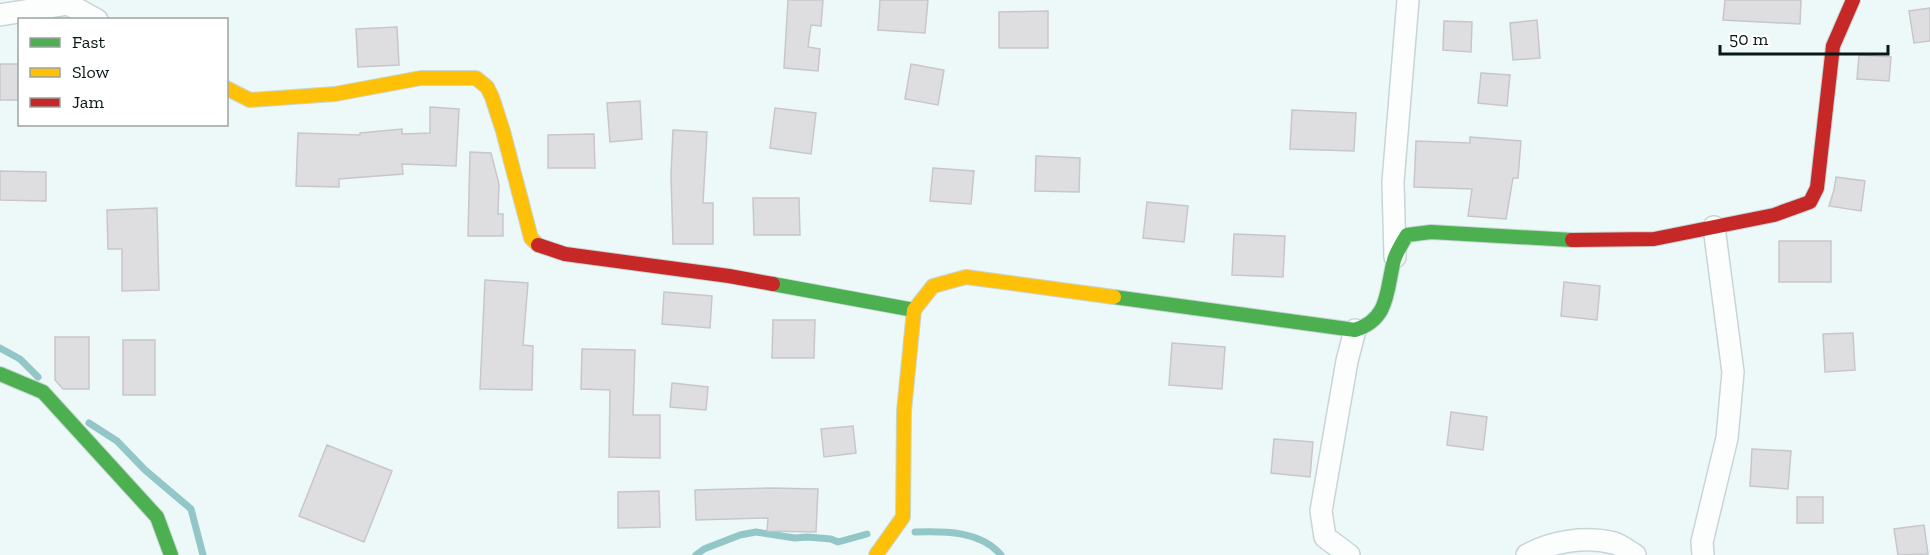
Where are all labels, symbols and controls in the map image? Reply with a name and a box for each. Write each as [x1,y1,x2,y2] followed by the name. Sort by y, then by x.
[18,18,228,126] legend
[1720,18,1888,56] scale bar
[1729,28,1769,50] text: 50 m
[72,31,105,53] text: Fast
[72,61,109,83] text: Slow
[72,91,104,113] text: Jam

